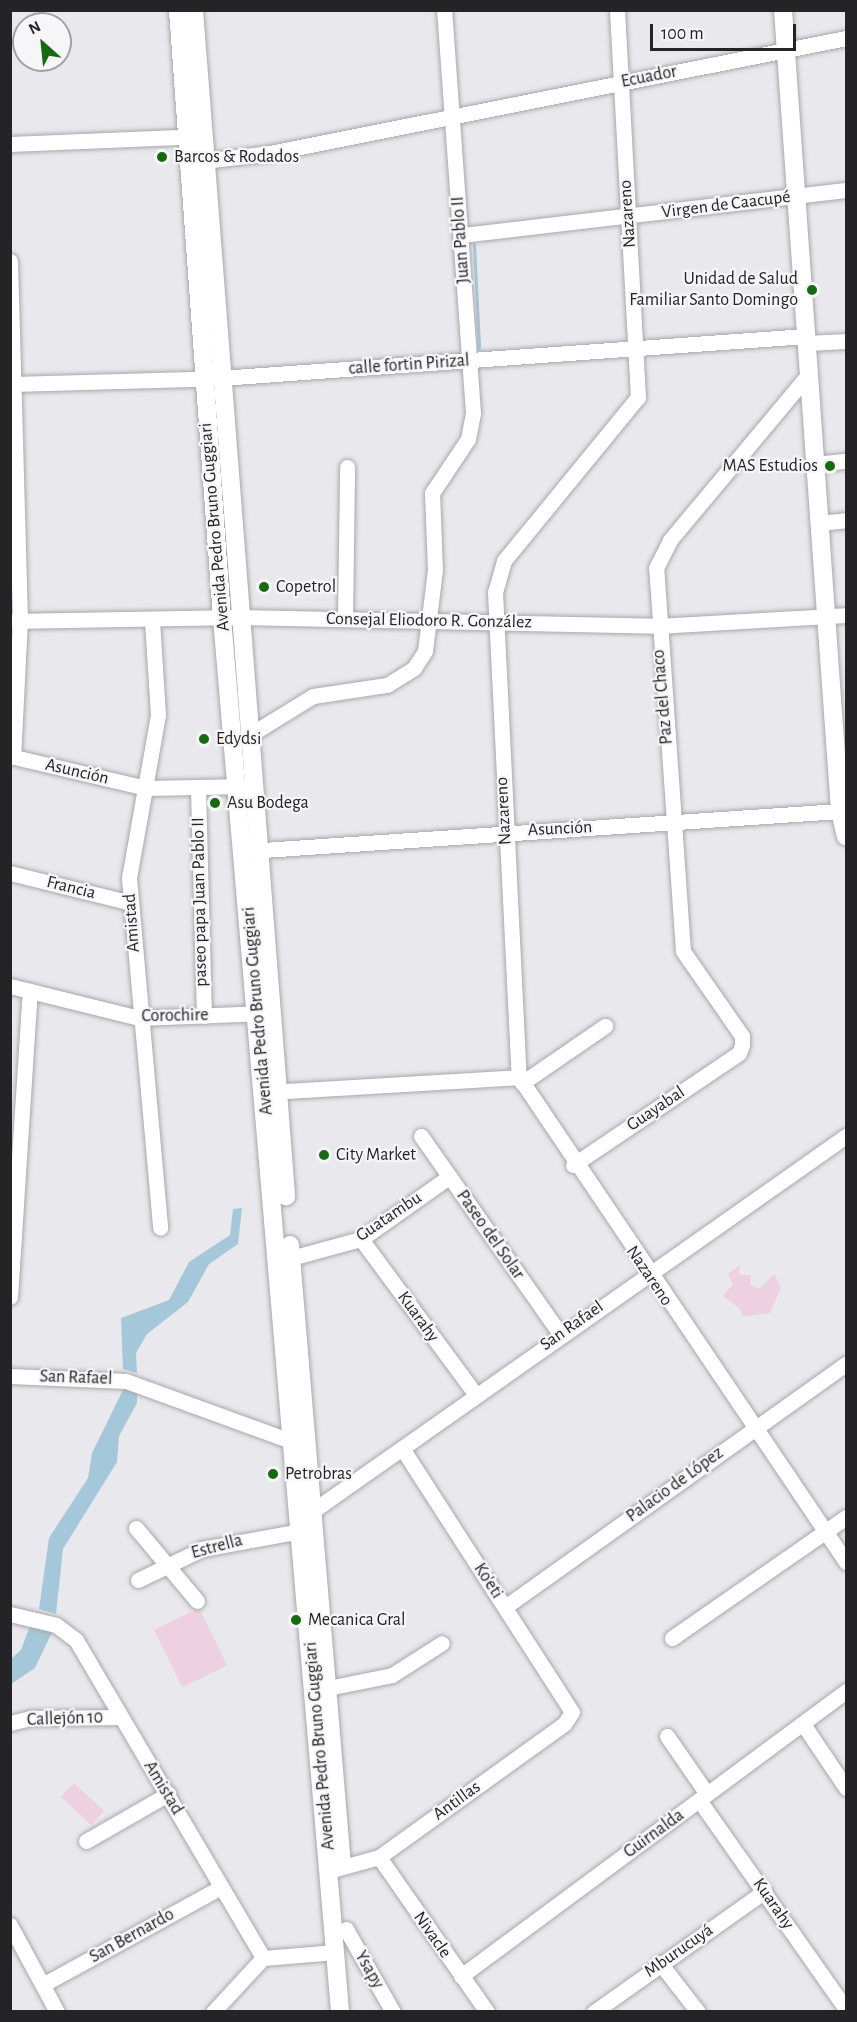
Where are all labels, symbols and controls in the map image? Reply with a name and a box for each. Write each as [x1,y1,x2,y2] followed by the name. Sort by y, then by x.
[12,12,72,72] north arrow
[653,12,798,50] scale bar
[26,18,43,37] text: N
[661,25,704,43] text: 100 m
[619,61,679,93] street label: Ecuador
[174,146,299,168] place label: Barcos & Rodados
[155,150,169,164] marker: Barcos & Rodados
[615,179,641,249] street label: Nazareno
[660,186,792,224] street label: Virgen de Caacupé
[447,196,475,284] street label: Juan Pablo II
[629,269,798,312] place label: Unidad de Salud Familiar Santo Domingo
[803,281,821,299] marker: Unidad de Salud Familiar Santo Domingo
[348,350,470,380] street label: calle fortin Pirizal
[195,422,235,632] street label: Avenida Pedro Bruno Guggiari
[723,455,818,477] place label: MAS Estudios
[823,459,837,473] marker: MAS Estudios
[276,576,336,598] place label: Copetrol
[257,580,271,594] marker: Copetrol
[326,608,532,634] street label: Consejal Eliodoro R. González
[648,649,678,745] street label: Paz del Chaco
[216,728,261,750] place label: Edydsi
[197,732,211,746] marker: Edydsi
[43,754,111,790] street label: Asunción
[491,776,517,846] street label: Nazareno
[227,792,309,814] place label: Asu Bodega
[208,796,222,810] marker: Asu Bodega
[188,817,212,987] street label: paseo papa Juan Pablo II
[527,817,593,841] street label: Asunción
[44,871,98,905] street label: Francia
[119,893,145,953] street label: Amistad
[238,906,278,1116] street label: Avenida Pedro Bruno Guggiari
[141,1005,209,1027] street label: Corochire
[623,1082,689,1136] street label: Guayabal
[336,1144,416,1166] place label: City Market
[317,1148,331,1162] marker: City Market
[451,1186,529,1284] street label: Paseo del Solar
[352,1187,426,1247] street label: Guatambu
[621,1242,677,1310] street label: Nazareno
[392,1287,444,1347] street label: Kuarahy
[536,1296,608,1356] street label: San Rafael
[39,1366,113,1390] street label: San Rafael
[622,1443,728,1527] street label: Palacio de López
[285,1463,352,1485] place label: Petrobras
[266,1467,280,1481] marker: Petrobras
[189,1530,245,1564] street label: Estrella
[469,1559,507,1603] street label: Ko'eti
[308,1609,406,1631] place label: Mecanica Gral
[289,1613,303,1627] marker: Mecanica Gral
[300,1641,340,1851] street label: Avenida Pedro Bruno Guggiari
[27,1707,103,1731] street label: Callejón 10
[139,1757,187,1819] street label: Amistad
[429,1777,485,1825] street label: Antillas
[620,1805,688,1863] street label: Guirnalda
[748,1874,798,1934] street label: Kuarahy
[86,1904,178,1968] street label: San Bernardo
[408,1908,456,1962] street label: Nivacle
[640,1919,718,1983] street label: Mburucuyá
[350,1947,388,1993] street label: Ysapy

